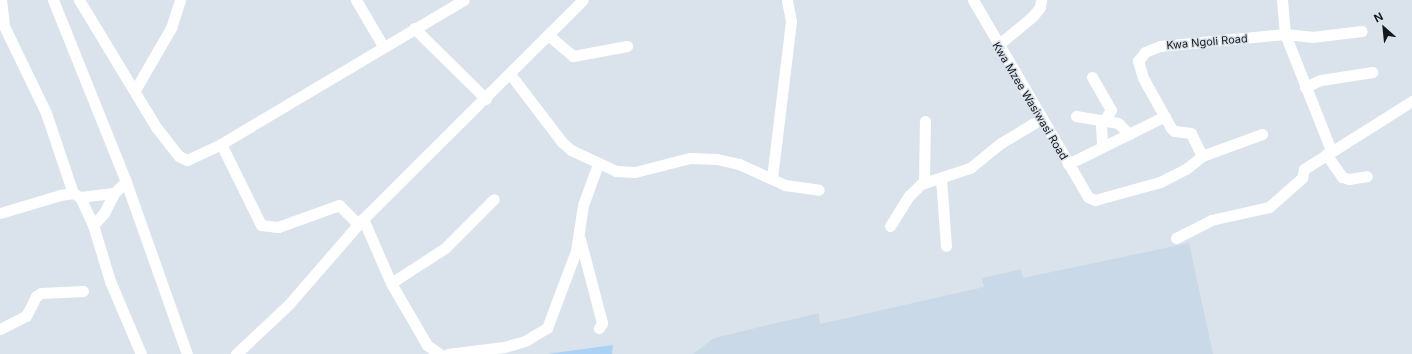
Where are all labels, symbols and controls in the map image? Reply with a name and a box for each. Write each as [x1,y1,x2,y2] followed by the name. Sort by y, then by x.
[1364,8,1404,48] north arrow
[1372,9,1385,25] text: N
[1166,32,1248,52] street label: Kwa Ngoli Road
[990,40,1070,162] street label: Kwa Mzee Wasiwasi Road

